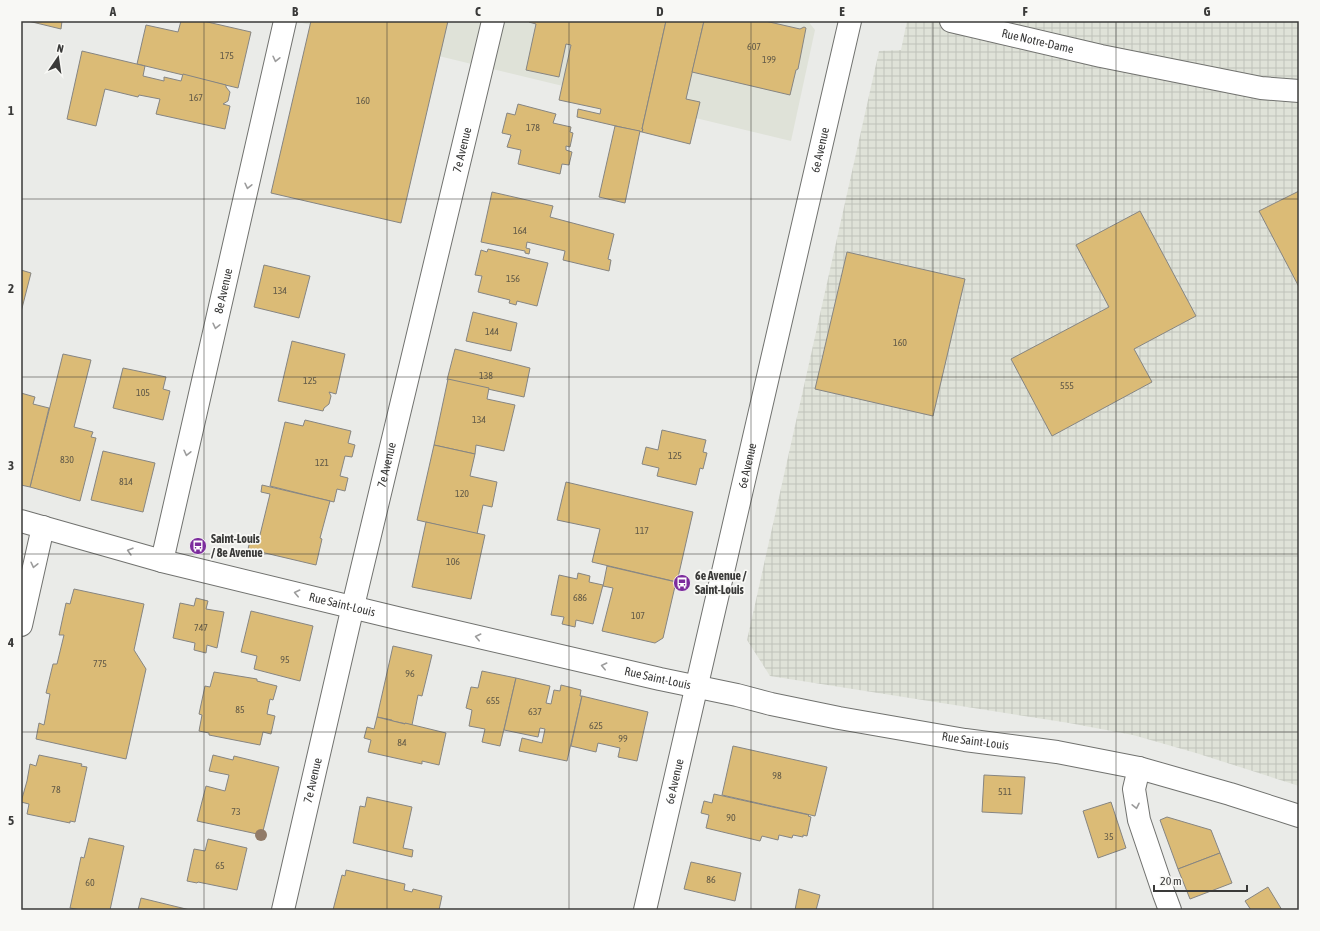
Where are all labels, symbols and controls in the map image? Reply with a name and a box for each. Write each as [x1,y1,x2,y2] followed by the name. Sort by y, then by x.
[109,4,117,19] text: A
[292,4,299,19] text: B
[475,4,481,19] text: C
[656,4,664,19] text: D
[839,4,845,19] text: E
[1022,4,1028,19] text: F
[1204,4,1211,19] text: G
[1000,26,1075,56] street label: Rue Notre-Dame
[38,38,78,78] north arrow
[747,41,761,52] house number: 607
[56,42,65,55] text: N
[220,50,234,61] house number: 175
[762,54,776,65] house number: 199
[273,56,281,62] one-way arrow
[189,92,203,103] house number: 167
[356,95,370,106] house number: 160
[8,103,14,118] text: 1
[526,122,540,133] house number: 178
[450,126,474,174] street label: 7e Avenue
[808,126,832,174] street label: 6e Avenue
[244,183,252,189] one-way arrow
[513,225,527,236] house number: 164
[212,267,235,315] street label: 8e Avenue
[506,273,520,284] house number: 156
[8,281,14,296] text: 2
[273,285,287,296] house number: 134
[212,323,220,329] one-way arrow
[485,326,499,337] house number: 144
[893,337,907,348] house number: 160
[479,370,493,381] house number: 138
[303,375,317,386] house number: 125
[1060,380,1074,391] house number: 555
[136,387,150,398] house number: 105
[472,414,486,425] house number: 134
[375,441,399,489] street label: 7e Avenue
[735,442,759,490] street label: 6e Avenue
[184,450,192,456] one-way arrow
[668,450,682,461] house number: 125
[60,454,74,465] house number: 830
[315,457,329,468] house number: 121
[8,458,14,473] text: 3
[119,476,133,487] house number: 814
[455,488,469,499] house number: 120
[635,525,649,536] house number: 117
[211,532,263,560] place label: Saint-Louis / 8e Avenue
[188,536,208,556] bus stop icon: Saint-Louis / 8e Avenue
[127,547,134,556] one-way arrow
[446,556,460,567] house number: 106
[31,562,39,568] one-way arrow
[695,569,748,597] place label: 6e Avenue / Saint-Louis
[672,573,692,593] bus stop icon: 6e Avenue / Saint-Louis
[294,589,300,597] one-way arrow
[308,590,377,620] street label: Rue Saint-Louis
[573,592,587,603] house number: 686
[631,610,645,621] house number: 107
[194,622,208,633] house number: 747
[474,633,481,641] one-way arrow
[7,635,14,650] text: 4
[280,654,290,665] house number: 95
[93,658,107,669] house number: 775
[601,663,607,671] one-way arrow
[623,664,692,692] street label: Rue Saint-Louis
[405,668,415,679] house number: 96
[486,695,500,706] house number: 655
[235,704,245,715] house number: 85
[528,706,542,717] house number: 637
[589,720,603,731] house number: 625
[941,729,1010,753] street label: Rue Saint-Louis
[618,733,628,744] house number: 99
[397,737,407,748] house number: 84
[301,756,325,804] street label: 7e Avenue
[663,757,687,805] street label: 6e Avenue
[772,770,782,781] house number: 98
[51,784,61,795] house number: 78
[998,786,1012,797] house number: 511
[1132,802,1140,809] one-way arrow
[231,806,241,817] house number: 73
[726,812,736,823] house number: 90
[8,813,14,828] text: 5
[1104,831,1114,842] house number: 35
[215,860,225,871] house number: 65
[1154,867,1247,893] scale bar
[706,874,716,885] house number: 86
[1160,874,1182,888] text: 20 m
[85,877,95,888] house number: 60

